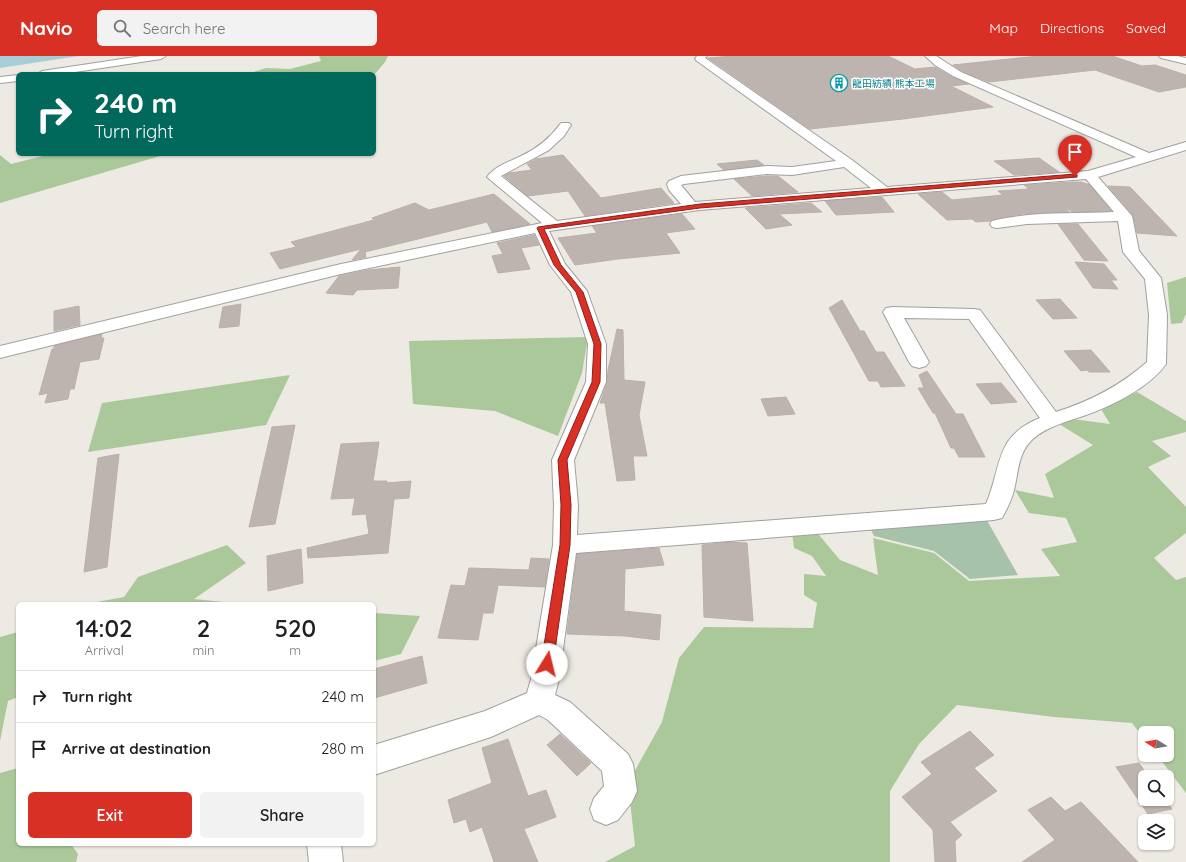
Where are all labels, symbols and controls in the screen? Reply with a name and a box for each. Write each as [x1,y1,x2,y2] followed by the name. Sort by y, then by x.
[97,10,377,46] search box
[20,16,73,40] text: Navio
[111,17,133,39] icon: search
[143,19,226,38] text: Search here
[989,19,1018,37] text: Map
[1040,19,1104,37] text: Directions
[1126,19,1166,37] text: Saved
[829,73,849,93] building icon: 龍田紡績 熊本工場
[852,77,935,90] place label: 龍田紡績 熊本工場
[94,85,177,120] text: 240 m
[28,88,80,140] icon: right
[94,120,174,143] text: Turn right
[1058,135,1092,176] pin
[1064,141,1086,163] icon: arrive
[76,613,133,643] text: 14:02
[197,613,210,643] text: 2
[274,613,316,643] text: 520
[85,642,124,658] text: Arrival
[192,642,215,658] text: min
[289,642,301,658] text: m
[526,643,568,685] position arrow
[28,686,50,708] icon: right
[62,687,133,706] text: Turn right
[321,687,364,706] text: 240 m
[1138,726,1174,762] north arrow
[1138,726,1174,850] map controls
[28,738,50,760] icon: arrive
[62,739,211,758] text: Arrive at destination
[321,739,364,758] text: 280 m
[1138,770,1174,806] button: search
[28,792,192,838] button: Exit
[200,792,364,838] button: Share
[1138,814,1174,850] button: layers

